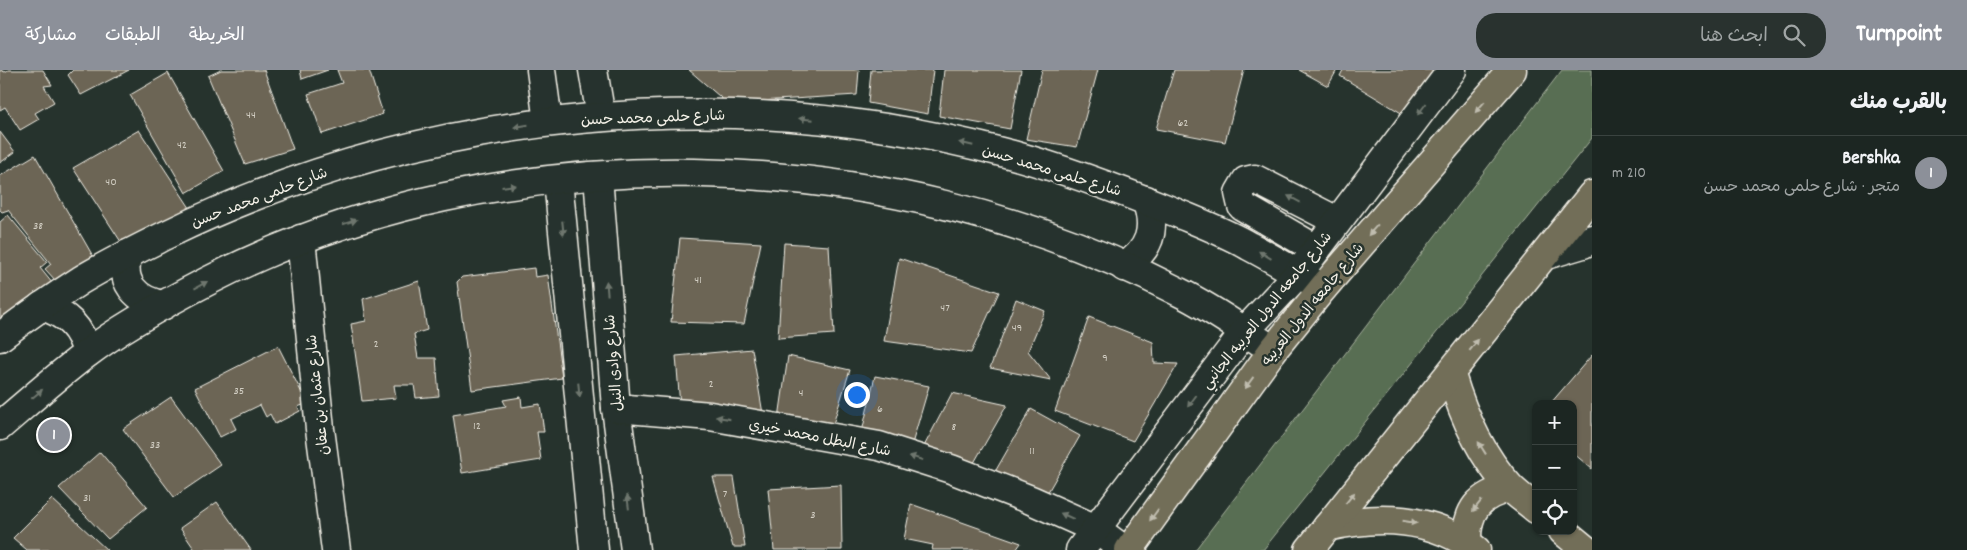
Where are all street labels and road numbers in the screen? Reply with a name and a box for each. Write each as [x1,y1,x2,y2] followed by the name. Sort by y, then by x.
[580,105,726,133] street label: شارع حلمى محمد حسن
[979,140,1124,204] street label: شارع حلمى محمد حسن
[188,163,331,235] street label: شارع حلمى محمد حسن
[1197,228,1338,395] street label: شارع جامعه الدول العربيه الجانبي
[1257,239,1370,372] street label: شارع جامعه الدول العربيه
[600,314,630,412] street label: شارع وادى النيل
[302,333,336,456] street label: شارع عثمان بن عفان
[747,414,893,464] street label: شارع البطل محمد خيري

